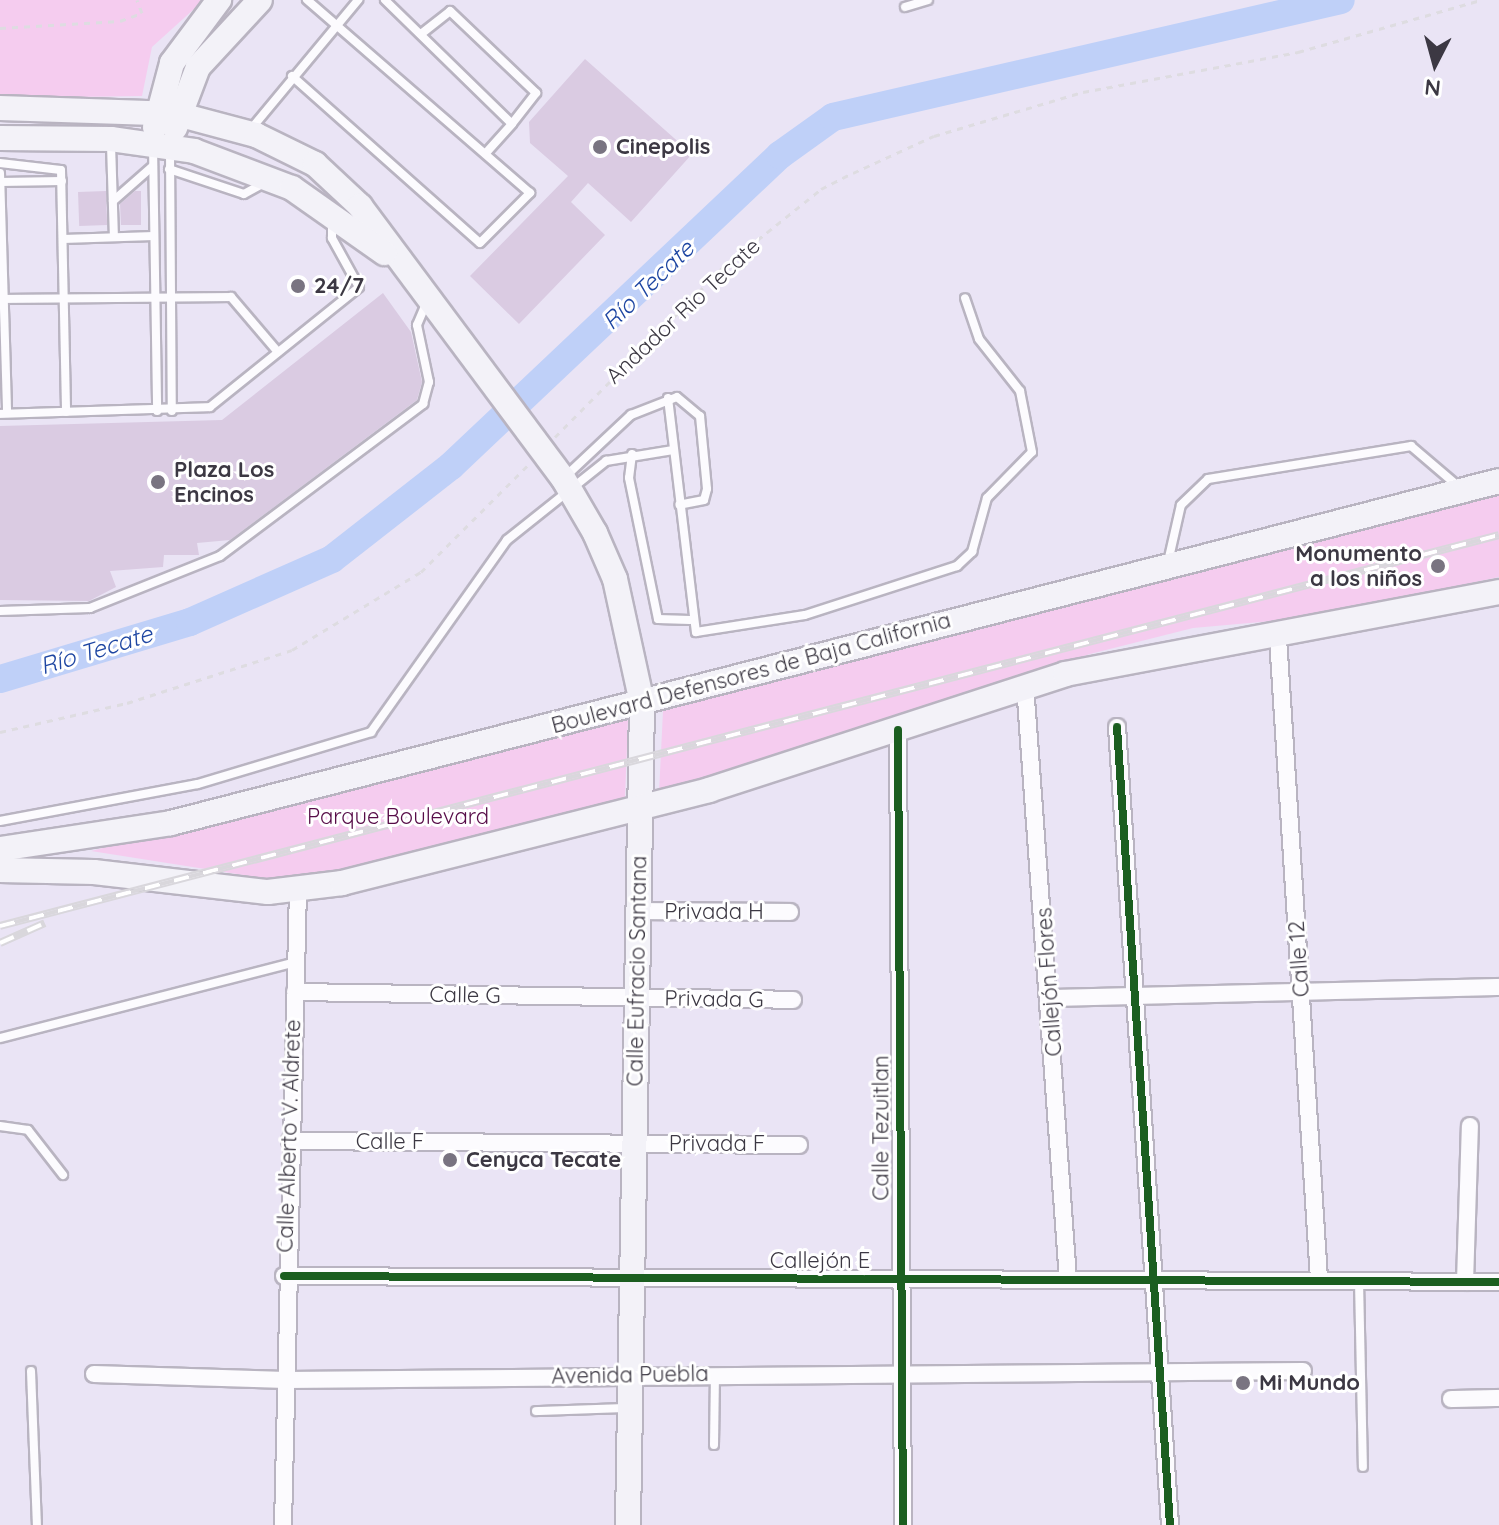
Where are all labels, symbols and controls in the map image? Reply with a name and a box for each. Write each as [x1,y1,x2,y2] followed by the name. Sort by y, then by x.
[1395,24,1475,104] north arrow
[1423,73,1442,103] text: N
[616,134,710,160] place label: Cinepolis
[591,138,609,156] marker: Cinepolis
[600,233,766,389] street label: Andador Rio Tecate
[596,234,700,336] water label: Río Tecate
[314,273,364,299] place label: 24/7
[289,277,307,295] marker: 24/7
[174,456,274,508] place label: Plaza Los Encinos
[149,473,167,491] marker: Plaza Los Encinos
[1295,540,1422,592] place label: Monumento a los niños
[1429,557,1447,575] marker: Monumento a los niños
[548,607,954,739] street label: Boulevard Defensores de Baja California
[36,619,156,681] water label: Río Tecate
[307,804,489,830] park label: Parque Boulevard
[622,855,652,1087] street label: Calle Eufracio Santana
[664,899,764,925] street label: Privada H
[1031,907,1067,1057] street label: Callejón Flores
[1283,920,1315,998] street label: Calle 12
[429,981,501,1009] street label: Calle G
[664,985,764,1013] street label: Privada G
[272,1019,306,1253] street label: Calle Alberto V. Aldrete
[868,1055,894,1201] street label: Calle Tezuitlan
[356,1129,424,1155] street label: Calle F
[669,1131,765,1157] street label: Privada F
[466,1147,621,1173] place label: Cenyca Tecate
[441,1151,459,1169] marker: Cenyca Tecate
[770,1248,870,1274] street label: Callejón E
[551,1360,709,1390] street label: Avenida Puebla
[1259,1370,1360,1396] place label: Mi Mundo
[1234,1374,1252,1392] marker: Mi Mundo

